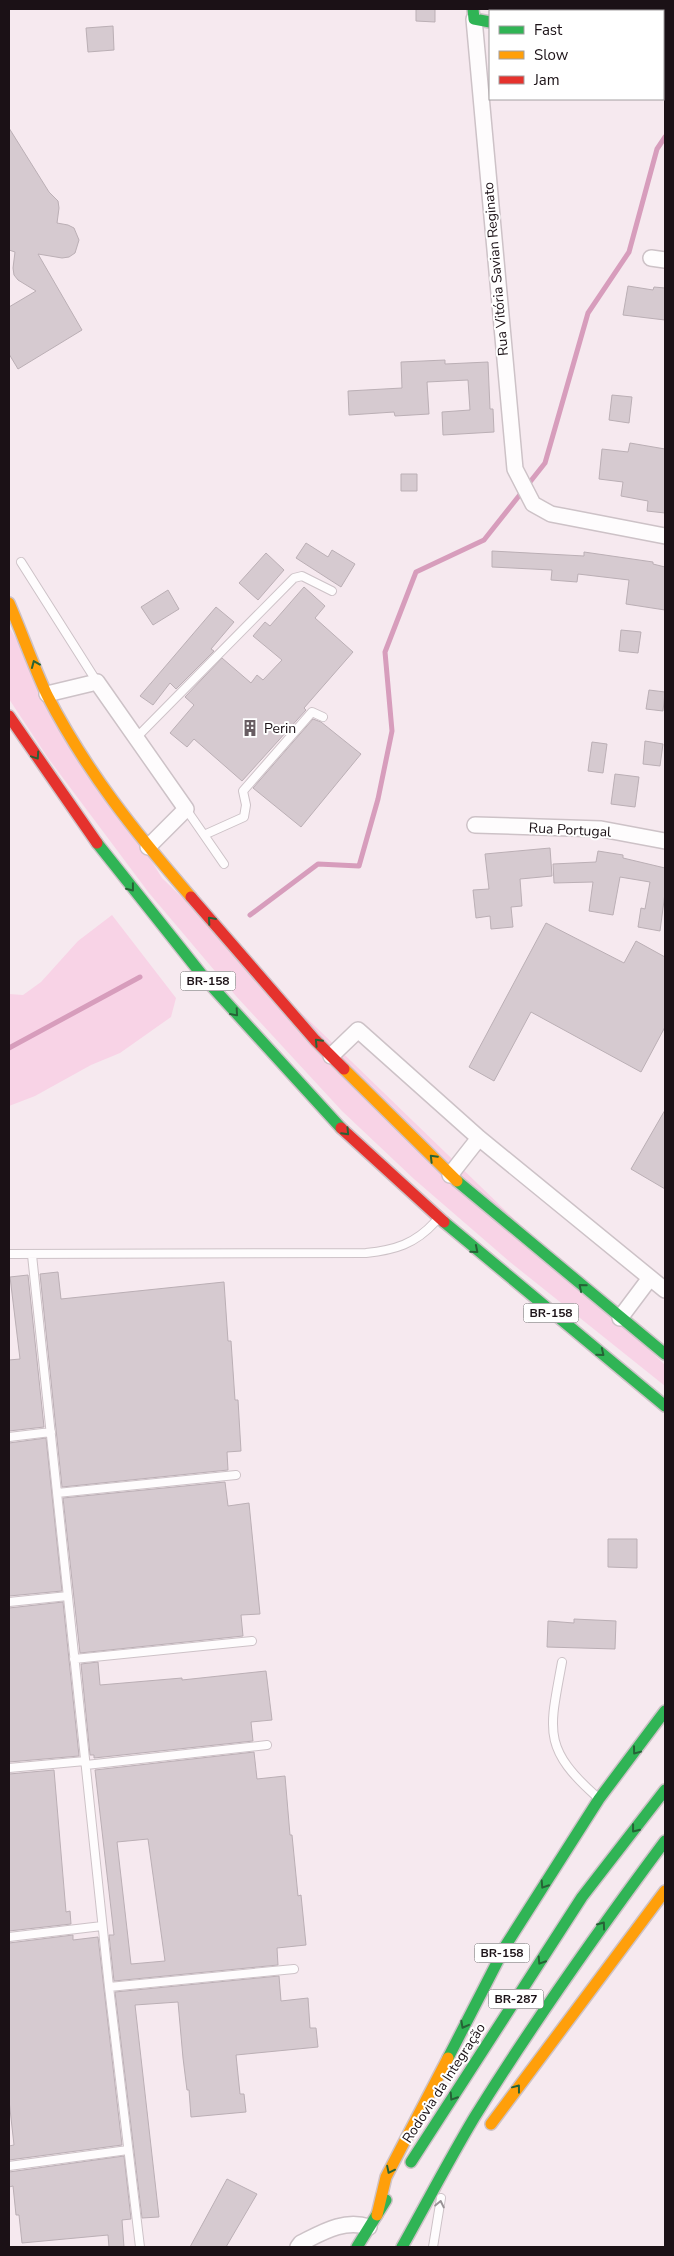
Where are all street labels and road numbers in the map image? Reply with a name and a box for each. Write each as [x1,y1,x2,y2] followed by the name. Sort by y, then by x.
[479,181,513,357] street label: Rua Vitória Savian Reginato
[528,818,613,842] street label: Rua Portugal
[180,971,236,990] road number: BR-158
[524,1304,578,1322] road number: BR-158
[474,1944,530,1962] road number: BR-158
[488,1990,544,2008] road number: BR-287
[398,2019,490,2147] street label: Rodovia da Integração

